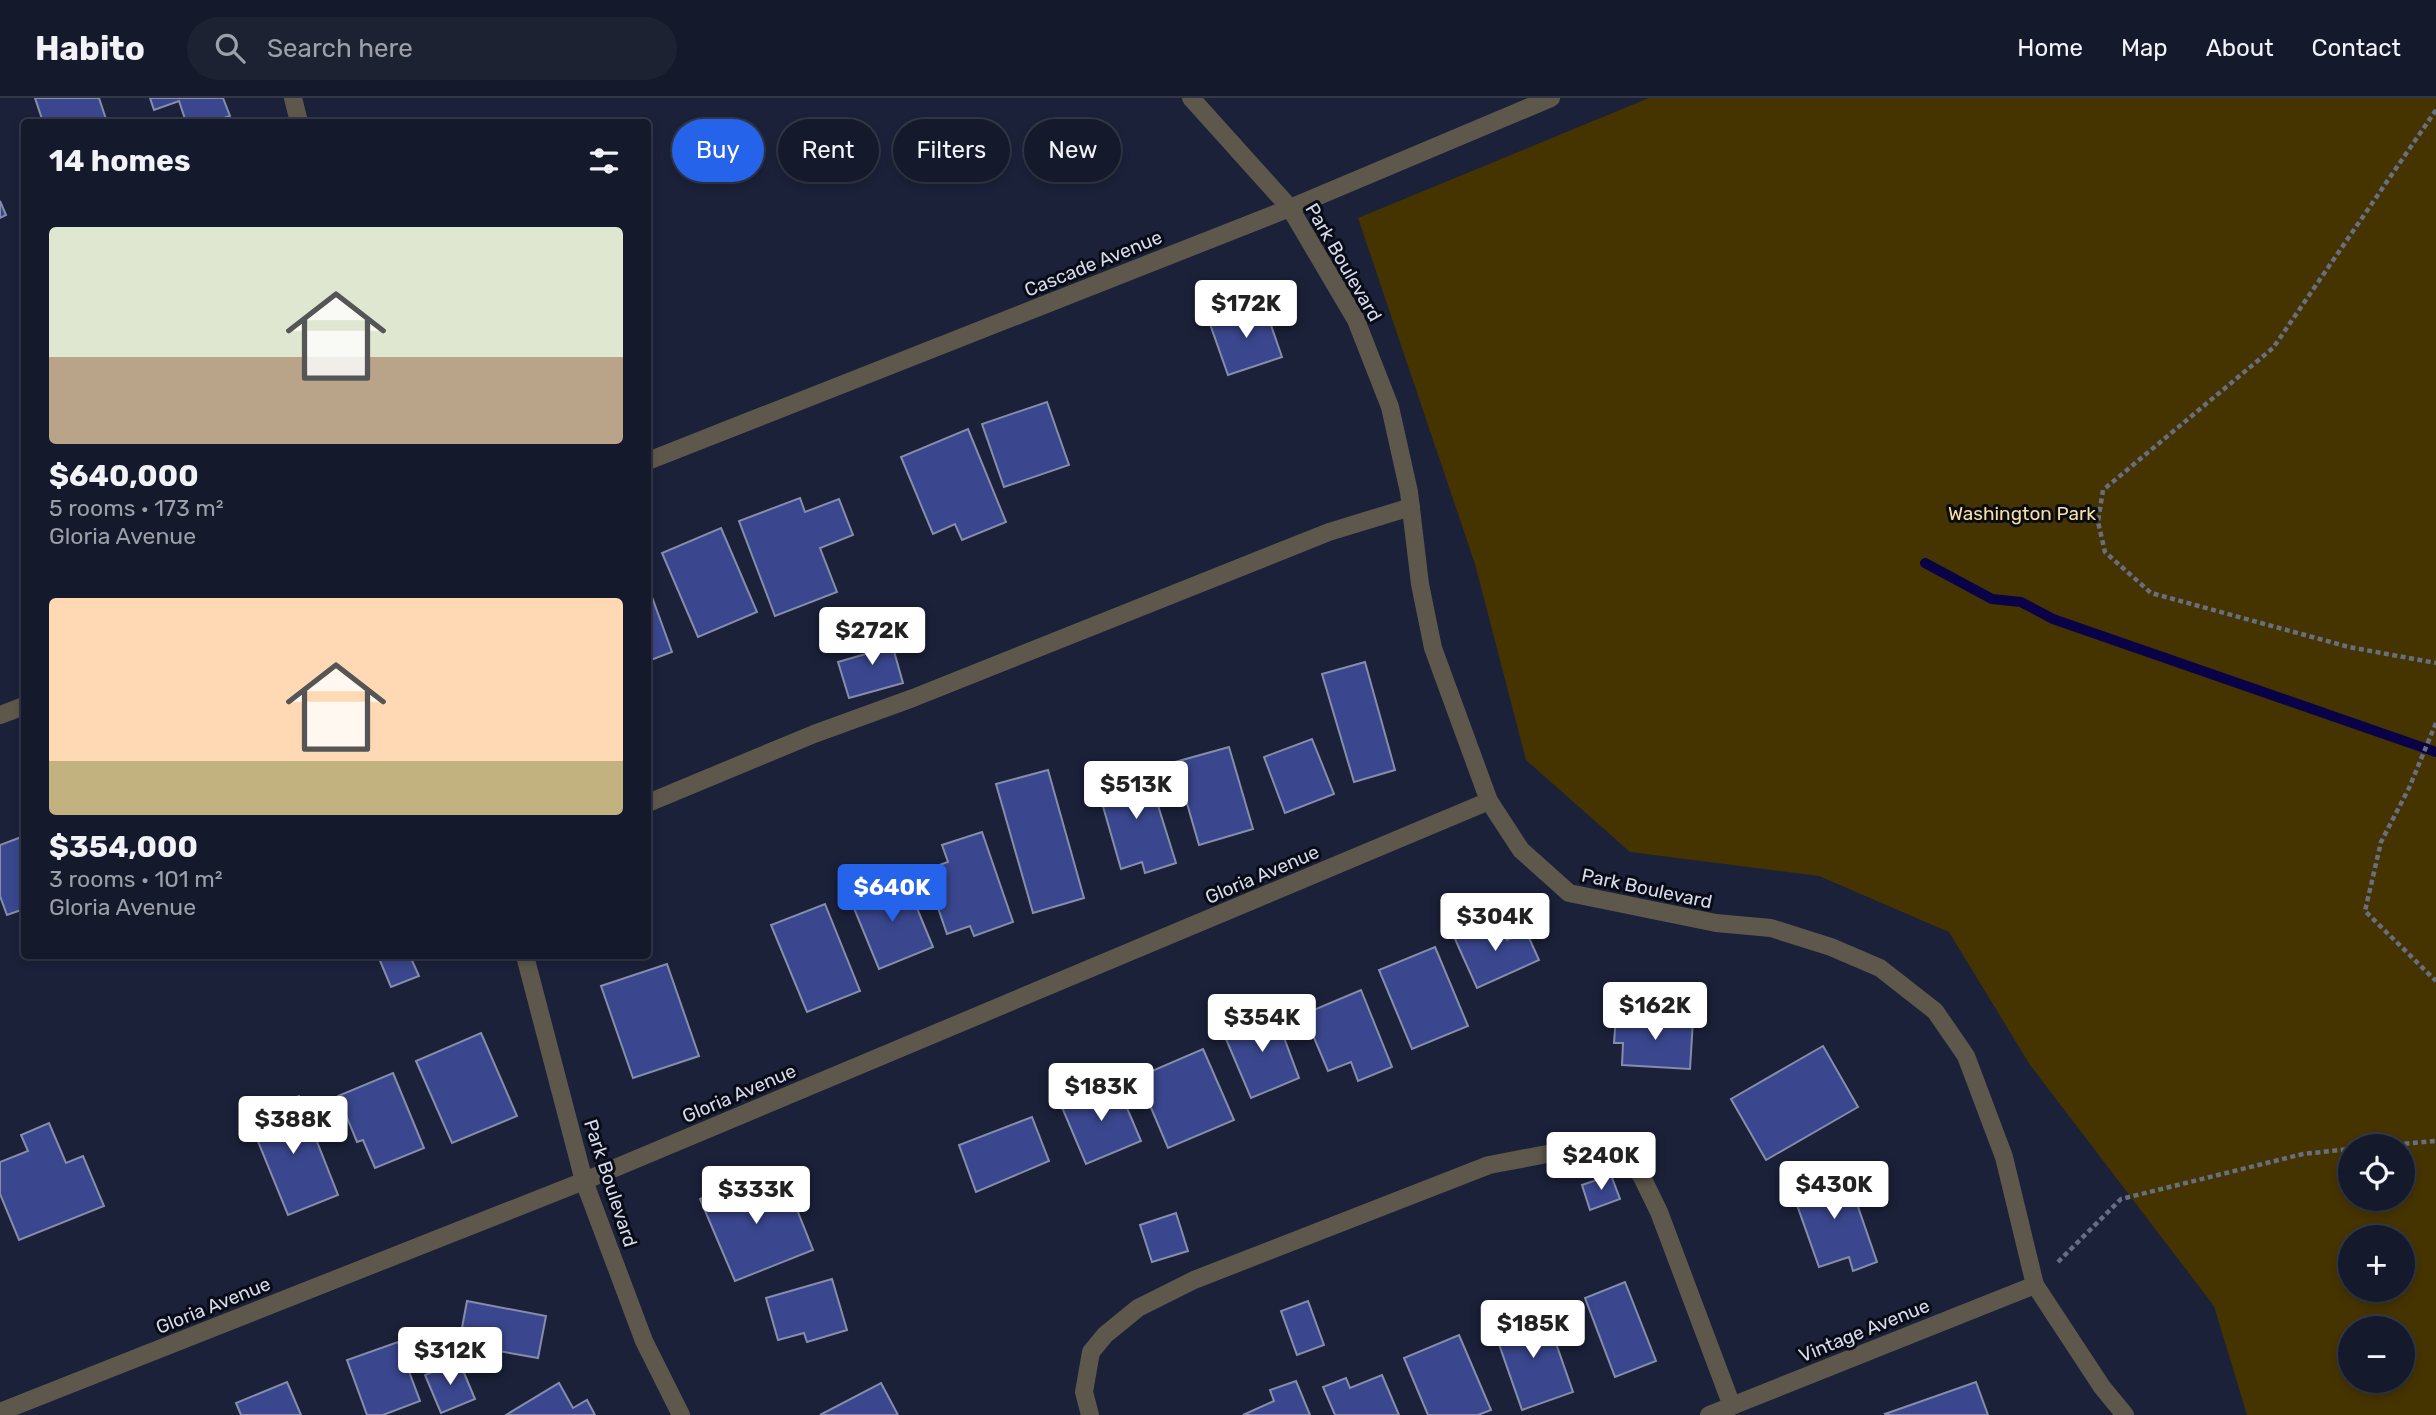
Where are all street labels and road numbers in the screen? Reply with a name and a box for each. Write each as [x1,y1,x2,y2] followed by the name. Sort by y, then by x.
[1300,199,1387,326] street label: Park Boulevard
[1021,225,1165,302] street label: Cascade Avenue
[1202,840,1323,909] street label: Gloria Avenue
[1580,863,1714,914] street label: Park Boulevard
[679,1059,800,1128] street label: Gloria Avenue
[579,1116,642,1250] street label: Park Boulevard
[153,1272,274,1339] street label: Gloria Avenue
[1795,1294,1933,1367] street label: Vintage Avenue

